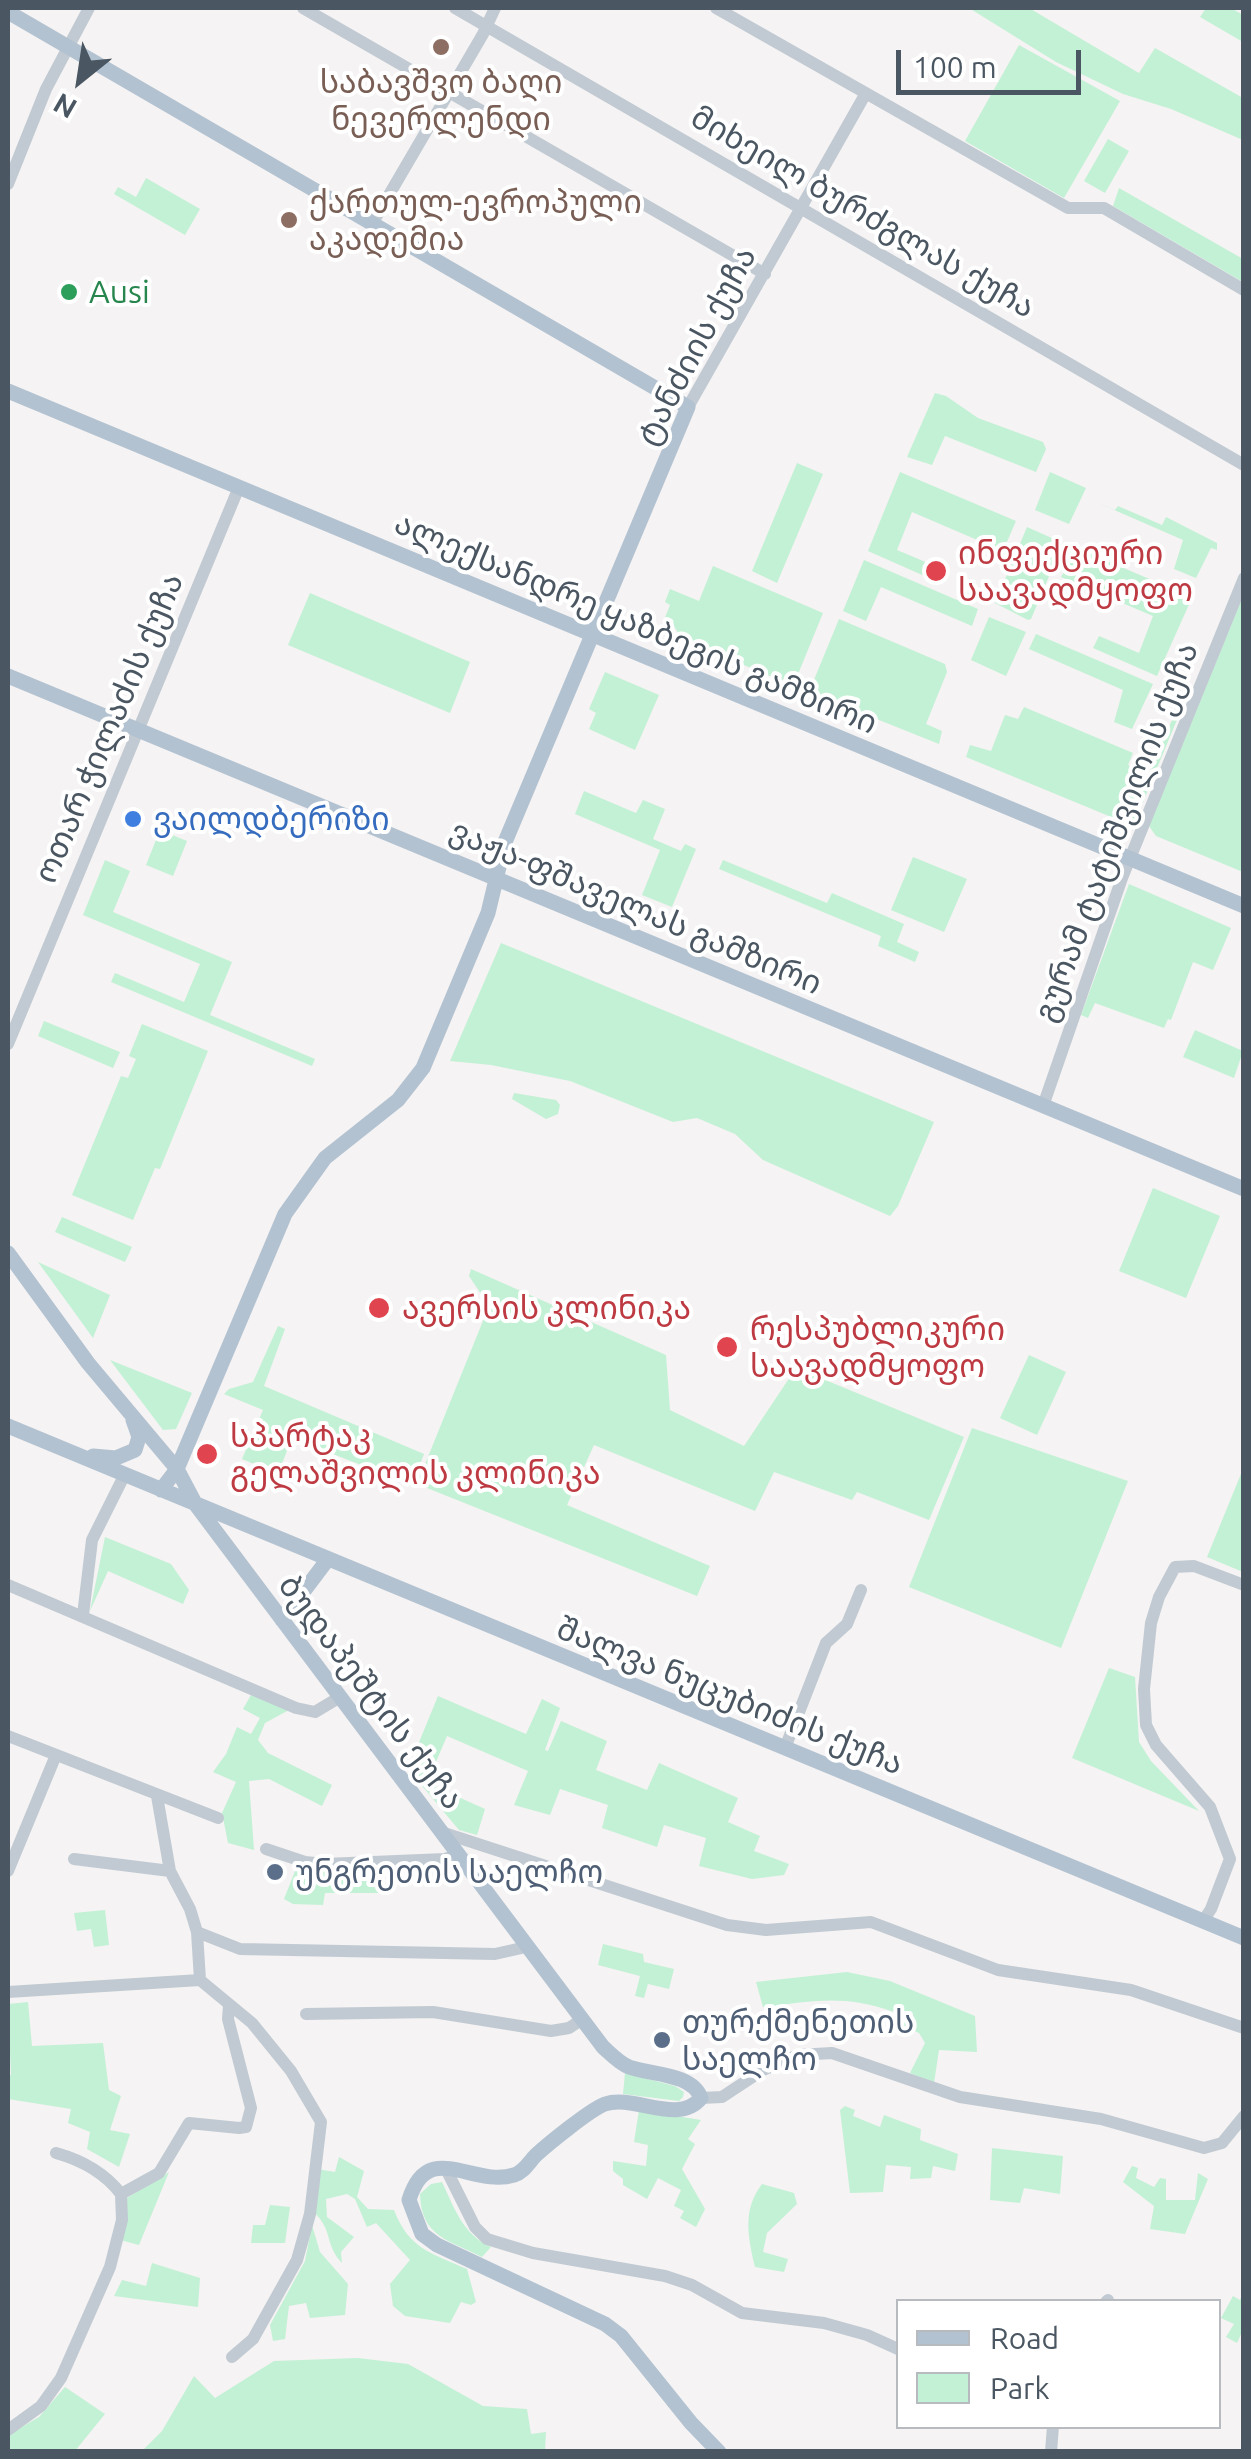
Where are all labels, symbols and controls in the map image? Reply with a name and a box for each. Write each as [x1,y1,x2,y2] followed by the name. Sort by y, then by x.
[30,30,130,130] north arrow
[901,30,1086,92] scale bar
[430,36,452,58] marker: საბავშვო ბაღი ნევერლენდი
[913,50,997,84] text: 100 m
[320,63,562,138] place label: საბავშვო ბაღი ნევერლენდი
[48,88,82,125] text: N
[684,98,1042,326] street label: მიხეილ ბურძგლას ქუჩა
[309,183,642,258] place label: ქართულ-ევროპული აკადემია
[278,209,300,231] marker: ქართულ-ევროპული აკადემია
[628,240,764,452] street label: ტანძიის ქუჩა
[89,273,150,311] place label: Ausi
[58,281,80,303] marker: Ausi
[389,504,883,742] street label: ალექსანდრე ყაზბეგის გამზირი
[958,534,1193,609] place label: ინფექციური საავადმყოფო
[923,558,949,584] marker: ინფექციური საავადმყოფო
[26,567,192,889] street label: ოთარ ჭილაძის ქუჩა
[1026,637,1206,1027] street label: გურამ ტატიშვილის ქუჩა
[153,800,390,838] place label: ვაილდბერიზი
[122,808,144,830] marker: ვაილდბერიზი
[444,811,828,1003] street label: ვაჟა-ფშაველას გამზირი
[402,1289,691,1327] place label: ავერსის კლინიკა
[366,1295,392,1321] marker: ავერსის კლინიკა
[750,1310,1005,1385] place label: რესპუბლიკური საავადმყოფო
[714,1334,740,1360] marker: რესპუბლიკური საავადმყოფო
[230,1417,601,1492] place label: სპარტაკ გელაშვილის კლინიკა
[194,1441,220,1467] marker: სპარტაკ გელაშვილის კლინიკა
[270,1567,472,1817] street label: ბუდაპეშტის ქუჩა
[551,1609,909,1783] street label: შალვა ნუცუბიძის ქუჩა
[295,1853,603,1891] place label: უნგრეთის საელჩო
[264,1861,286,1883] marker: უნგრეთის საელჩო
[682,2003,914,2078] place label: თურქმენეთის საელჩო
[651,2029,673,2051] marker: თურქმენეთის საელჩო
[896,2299,1221,2429] legend
[990,2321,1059,2355] text: Road
[990,2371,1050,2405] text: Park

